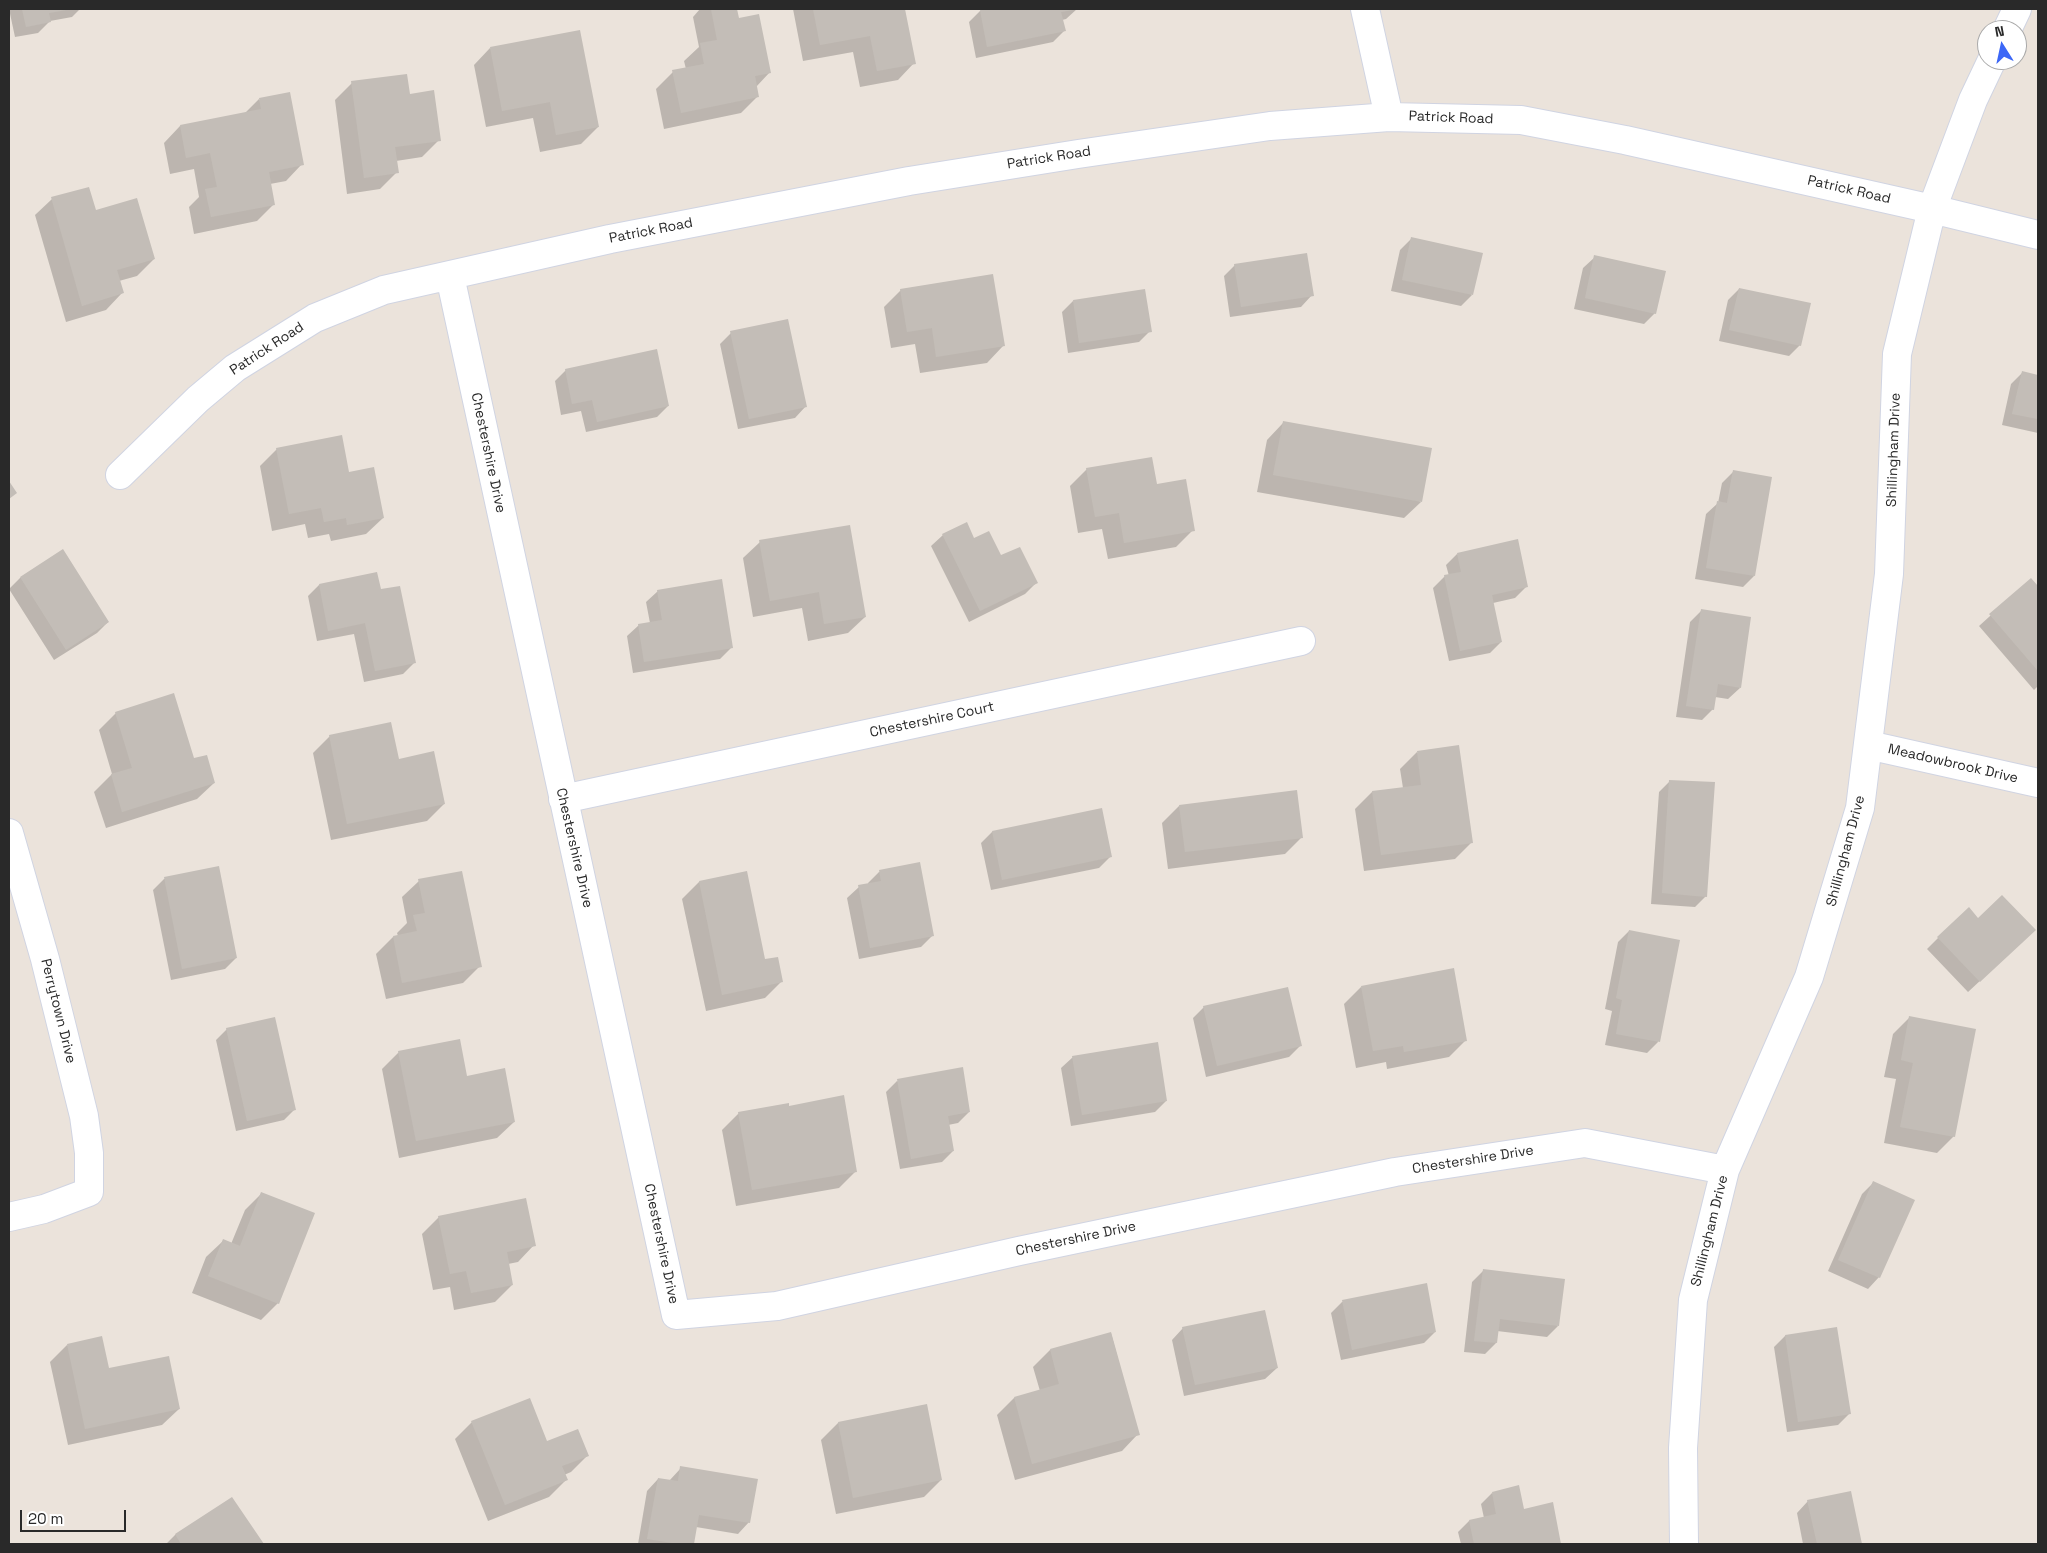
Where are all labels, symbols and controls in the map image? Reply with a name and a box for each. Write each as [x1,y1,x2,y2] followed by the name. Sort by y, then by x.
[1977,20,2027,70] north arrow
[1993,22,2006,41] text: N
[1408,108,1494,128] street label: Patrick Road
[1006,143,1092,173] street label: Patrick Road
[1806,172,1892,208] street label: Patrick Road
[608,215,694,247] street label: Patrick Road
[227,319,307,379] street label: Patrick Road
[467,391,509,515] street label: Chestershire Drive
[1884,393,1904,507] street label: Shillingham Drive
[868,699,996,741] street label: Chestershire Court
[1886,741,2020,787] street label: Meadowbrook Drive
[552,786,596,910] street label: Chestershire Drive
[1823,794,1869,908] street label: Shillingham Drive
[37,957,79,1065] street label: Perrytown Drive
[1411,1142,1535,1178] street label: Chestershire Drive
[1688,1174,1732,1288] street label: Shillingham Drive
[640,1182,682,1306] street label: Chestershire Drive
[1014,1218,1138,1260] street label: Chestershire Drive
[22,1500,129,1532] scale bar
[28,1509,63,1528] text: 20 m

